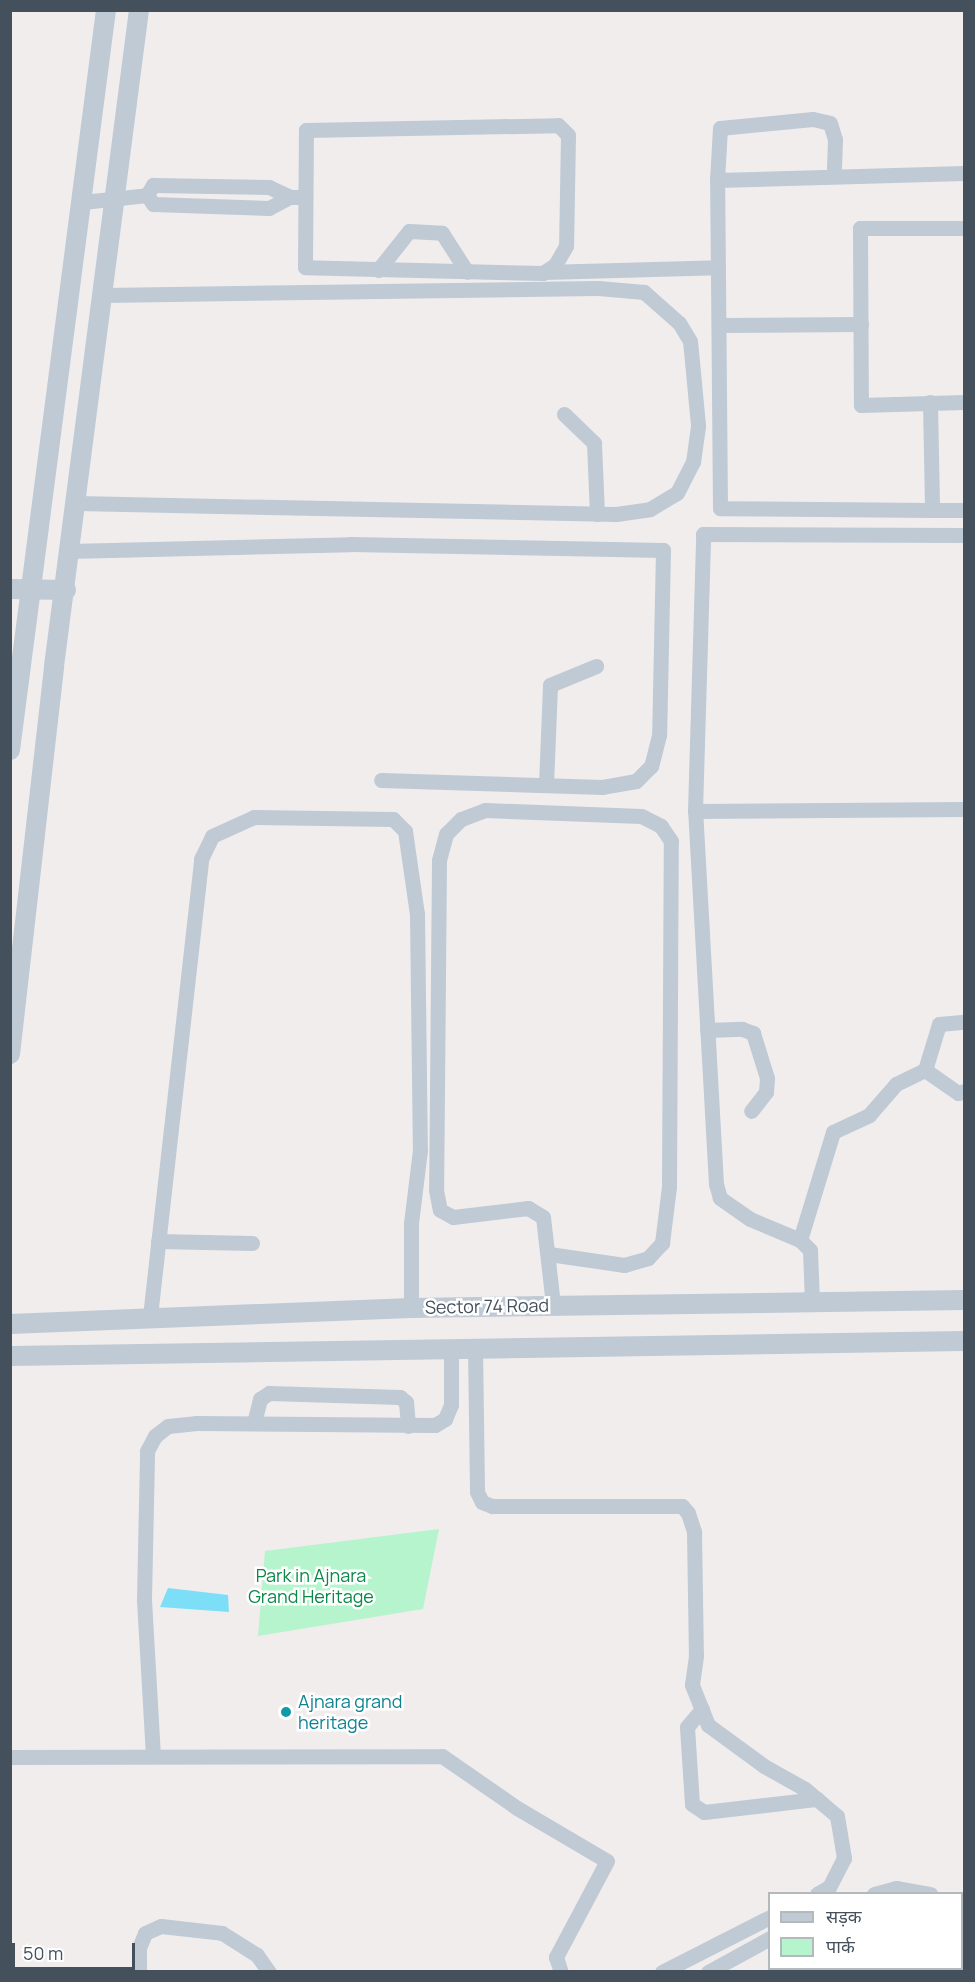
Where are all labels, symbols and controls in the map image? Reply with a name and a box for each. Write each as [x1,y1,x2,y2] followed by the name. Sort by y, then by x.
[425,1294,549,1318] street label: Sector 74 Road
[248,1565,374,1608] park label: Park in Ajnara Grand Heritage
[298,1691,402,1734] place label: Ajnara grand heritage
[279,1705,293,1719] marker: Ajnara grand heritage
[768,1892,963,1970] legend
[826,1904,862,1928] text: सड़क
[15,1931,138,1969] scale bar
[826,1934,855,1958] text: पार्क
[23,1941,63,1965] text: 50 m

